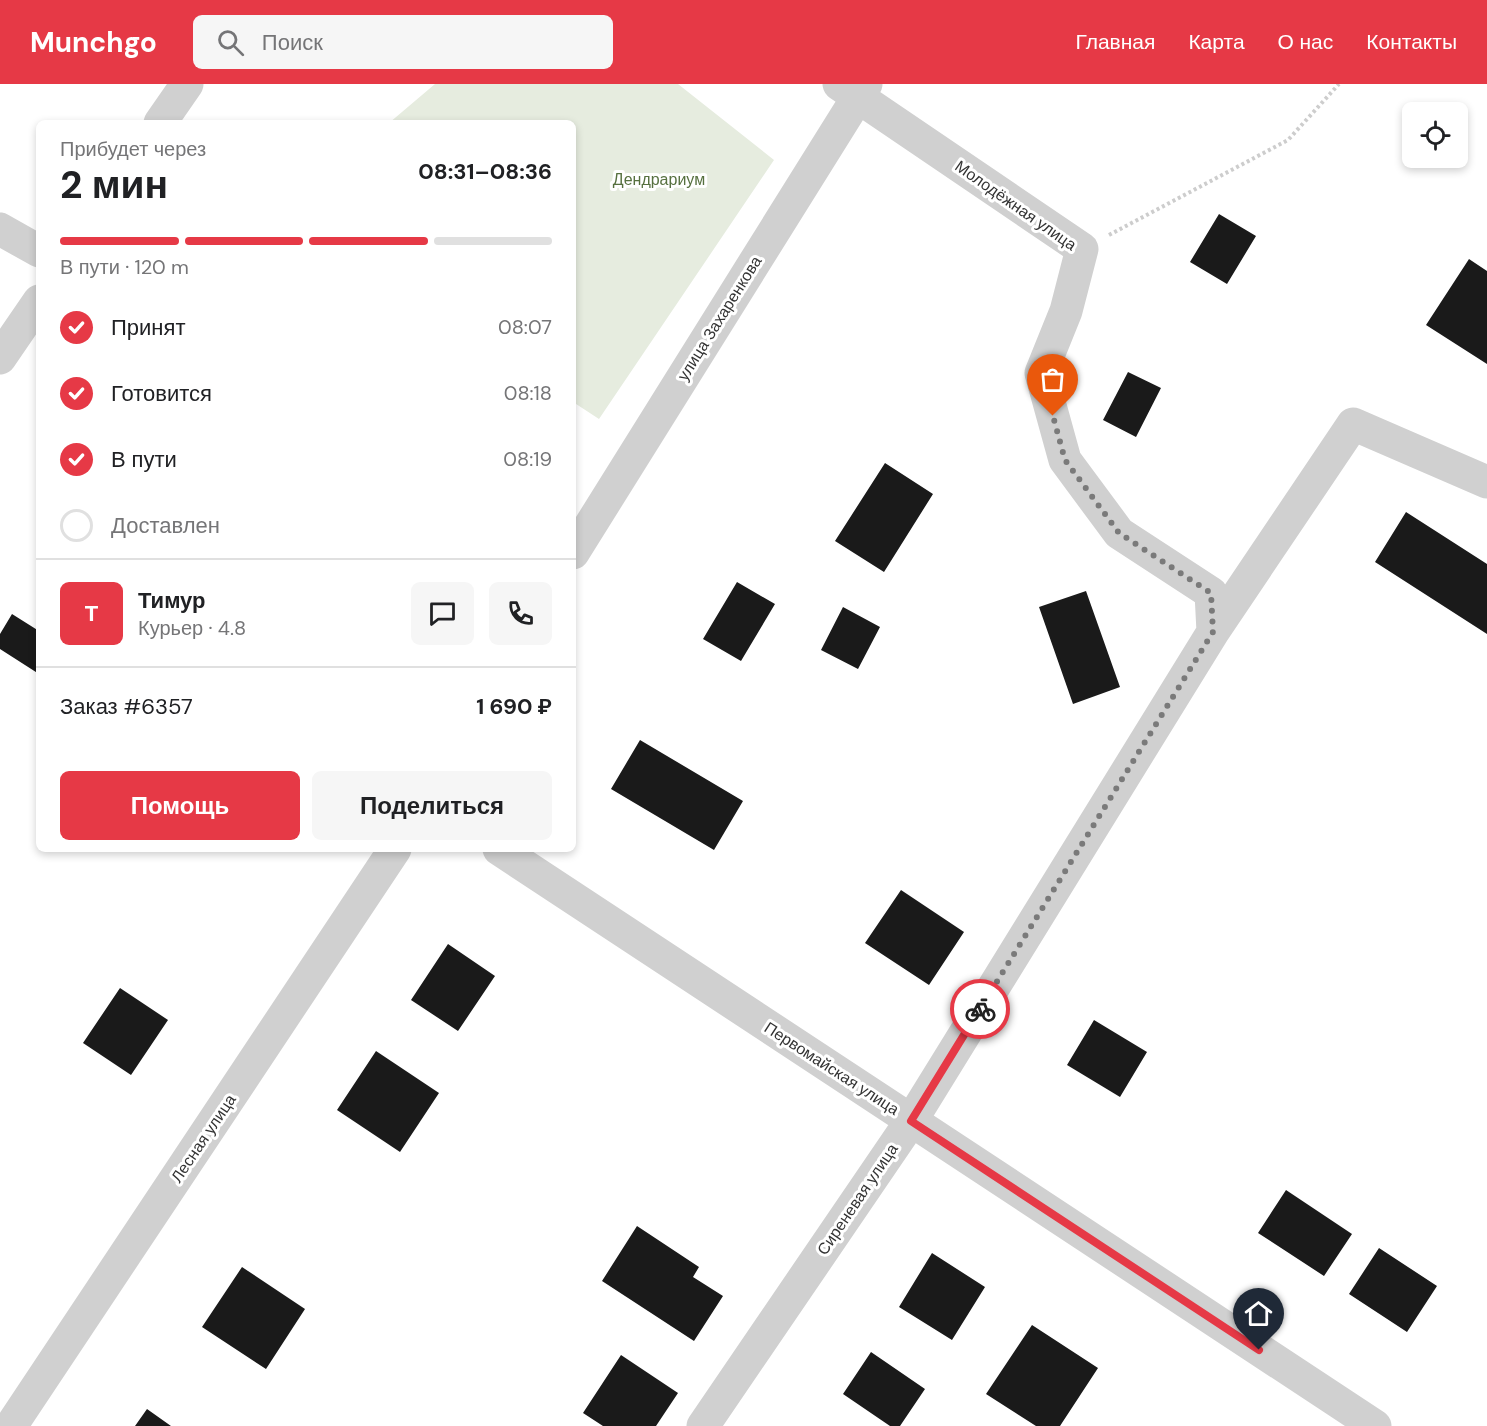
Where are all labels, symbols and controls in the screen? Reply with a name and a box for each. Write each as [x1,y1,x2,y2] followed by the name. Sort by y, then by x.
[193,15,613,69] search box
[30,24,157,61] text: Munchgo
[214,26,247,59] icon: search
[262,28,323,57] text: Поиск
[1075,28,1155,56] text: Главная
[1188,28,1245,56] text: Карта
[1278,28,1333,56] text: О нас
[1366,28,1457,56] text: Контакты
[1402,102,1468,168] map controls
[1402,102,1468,168] button: locate
[60,136,206,162] text: Прибудет через
[951,156,1081,255] street label: Молодёжная улица
[418,157,552,186] text: 08:31–08:36
[60,159,168,210] text: 2 мин
[613,169,705,190] park label: Дендрариум
[673,252,766,385] street label: улица Захаренкова
[60,254,189,280] text: В пути · 120 m
[60,311,93,344] icon: check
[111,313,185,342] text: Принят
[498,314,552,340] text: 08:07
[1027,354,1078,416] pin
[1036,363,1069,396] icon: bag
[60,377,93,410] icon: check
[111,379,212,408] text: Готовится
[504,380,552,406] text: 08:18
[60,443,93,476] icon: check
[111,445,177,474] text: В пути
[503,446,552,472] text: 08:19
[111,511,220,540] text: Доставлен
[411,582,474,645] button: chat
[489,582,552,645] button: phone
[138,586,206,615] text: Тимур
[85,599,98,628] text: Т
[138,615,246,641] text: Курьер · 4.8
[60,692,193,721] text: Заказ #6357
[476,692,552,721] text: 1 690 ₽
[60,771,300,840] button: Помощь
[312,771,552,840] button: Поделиться
[950,979,1010,1039] courier
[964,993,997,1026] icon: bike
[760,1017,903,1120] street label: Первомайская улица
[166,1090,241,1186] street label: Лесная улица
[812,1139,903,1259] street label: Сиреневая улица
[1233,1288,1284,1350] pin
[1242,1297,1275,1330] icon: home

